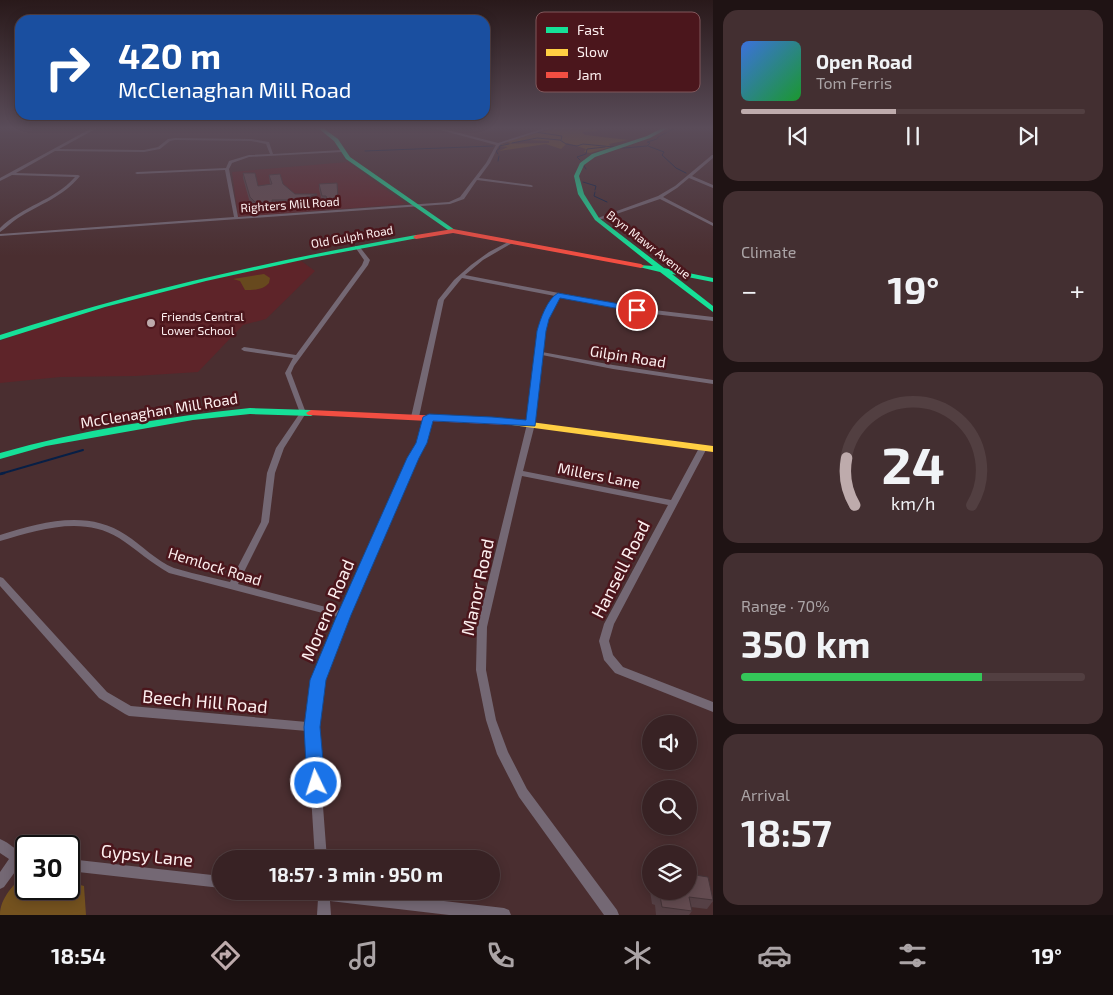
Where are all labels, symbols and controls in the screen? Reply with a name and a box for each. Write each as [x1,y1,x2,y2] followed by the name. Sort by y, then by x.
[536,12,700,92] legend
[577,21,604,38] text: Fast
[118,34,221,76] text: 420 m
[35,35,100,100] icon: right
[577,43,609,60] text: Slow
[816,50,912,73] text: Open Road
[577,66,602,83] text: Jam
[816,73,892,92] text: Tom Ferris
[118,76,351,102] text: McClenaghan Mill Road
[784,122,812,150] icon: previous
[899,122,927,150] icon: pause
[1014,122,1042,150] icon: next
[240,194,340,214] street label: Righters Mill Road
[604,207,694,281] street label: Bryn Mawr Avenue
[310,222,394,250] street label: Old Gulph Road
[741,242,796,261] text: Climate
[888,266,939,312] text: 19°
[741,273,757,307] text: −
[1070,273,1085,307] text: +
[616,289,658,331] pin
[623,296,651,324] icon: arrive
[161,309,244,337] place label: Friends Central Lower School
[145,317,157,329] marker: Friends Central Lower School
[589,341,667,371] street label: Gilpin Road
[79,389,239,431] street label: McClenaghan Mill Road
[881,432,945,494] text: 24
[556,458,642,492] street label: Millers Lane
[891,492,935,514] text: km/h
[586,516,654,622] street label: Hansell Road
[456,536,498,638] street label: Manor Road
[166,543,264,589] street label: Hemlock Road
[296,556,358,664] street label: Moreno Road
[741,596,829,615] text: Range · 70%
[741,620,870,666] text: 350 km
[141,685,269,717] street label: Beech Hill Road
[642,715,697,900] map controls
[642,715,697,770] button: sound
[289,756,341,808] position arrow
[642,780,697,835] button: search
[741,785,790,804] text: Arrival
[741,809,832,855] text: 18:57
[15,835,80,900] speed limit sign: 30
[100,839,194,871] street label: Gypsy Lane
[642,845,697,900] button: layers
[269,863,443,886] text: 18:57 · 3 min · 950 m
[208,938,243,973] icon: directions
[346,938,381,973] icon: music
[483,938,518,973] icon: phone
[620,938,655,973] icon: climate
[757,938,792,973] icon: car
[895,938,930,973] icon: filters
[51,942,106,968] text: 18:54
[1032,942,1062,968] text: 19°

